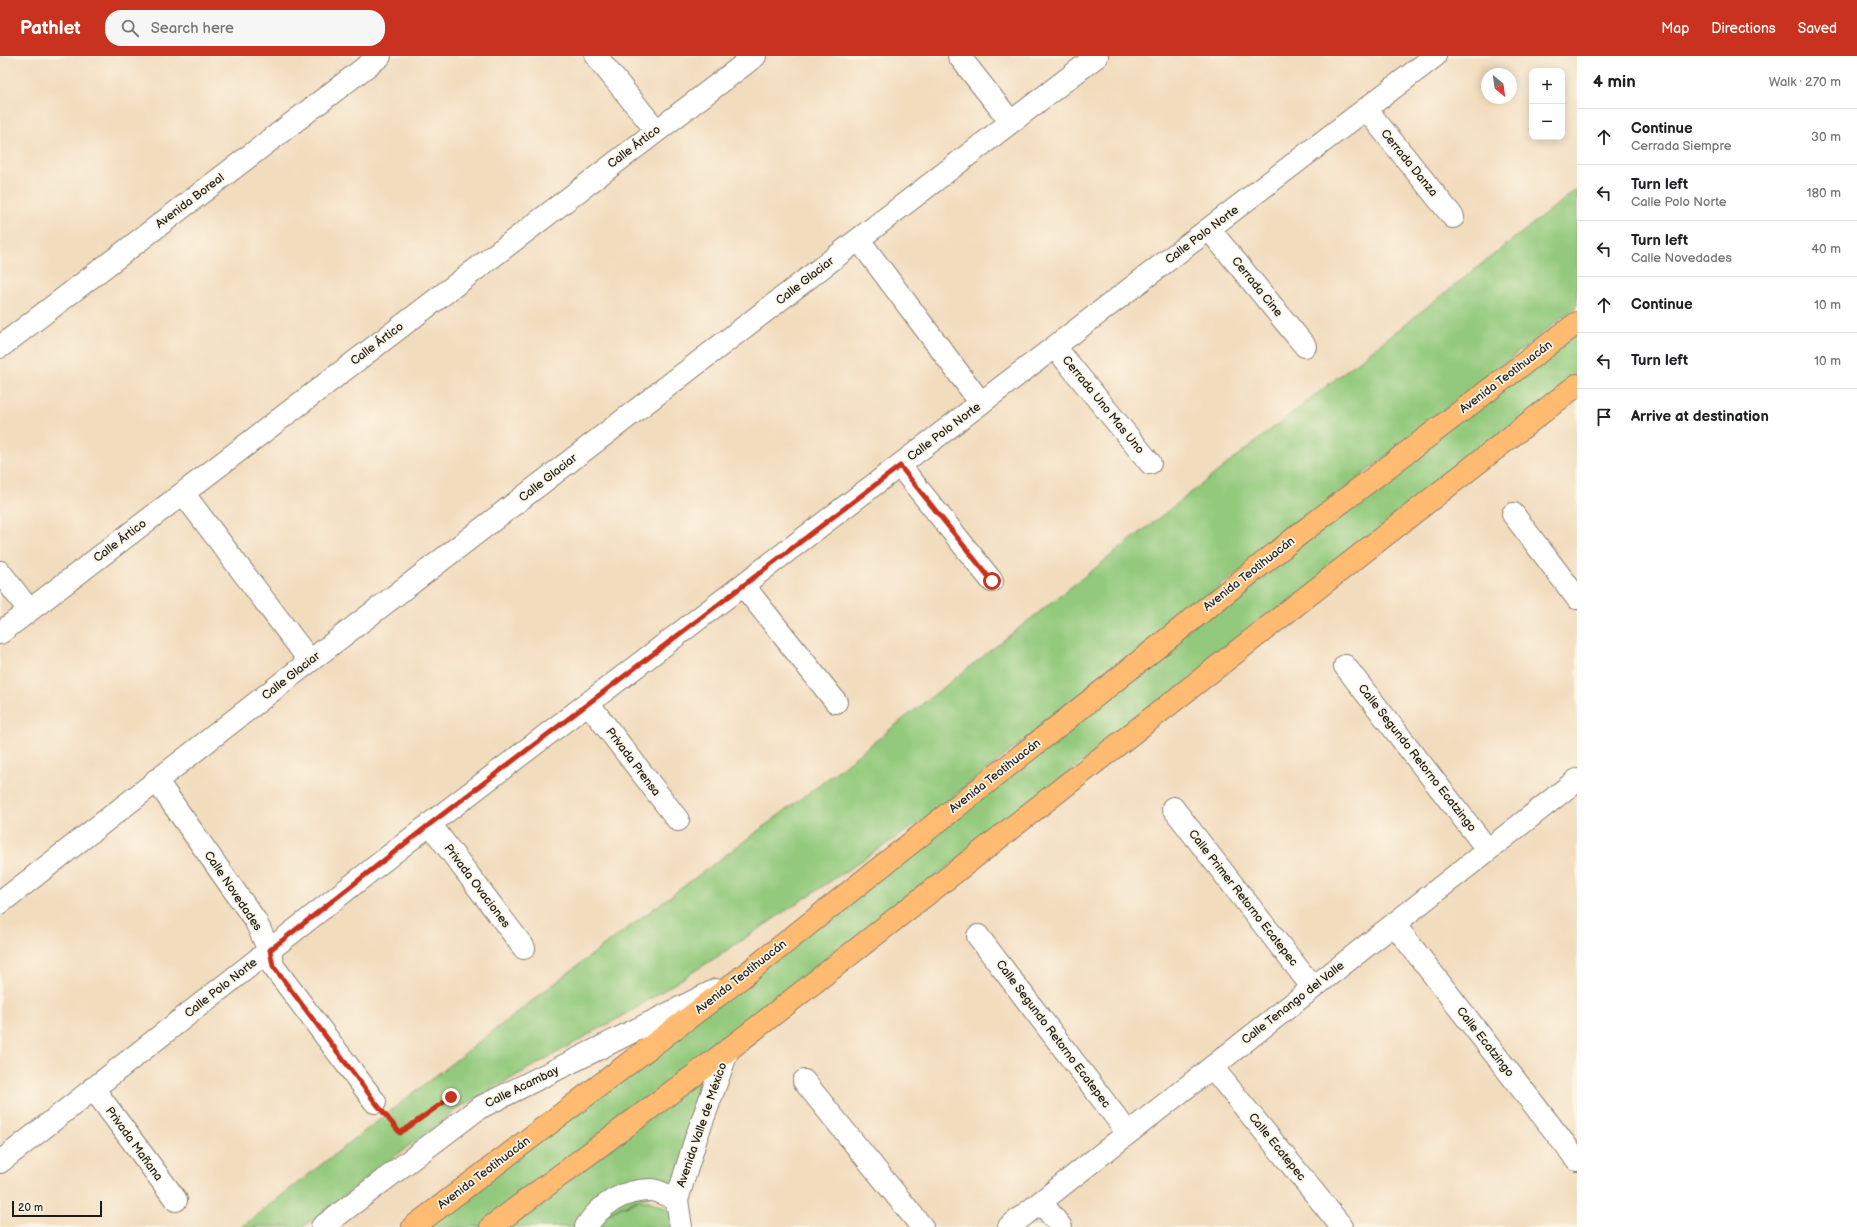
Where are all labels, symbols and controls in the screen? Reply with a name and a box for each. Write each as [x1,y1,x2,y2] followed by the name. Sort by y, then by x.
[105,10,385,46] search box
[20,17,81,40] text: Pathlet
[119,17,141,39] icon: search
[151,19,234,38] text: Search here
[1661,20,1689,37] text: Map
[1711,20,1776,37] text: Directions
[1798,20,1837,37] text: Saved
[1481,68,1517,104] north arrow
[1529,68,1565,140] map controls
[1529,68,1565,104] button: +
[1593,72,1636,92] text: 4 min
[1769,74,1841,90] text: Walk · 270 m
[1529,104,1565,140] button: −
[1631,119,1693,138] text: Continue
[603,120,664,172] street label: Calle Ártico
[1377,126,1441,200] street label: Cerrada Danza
[1593,126,1615,148] icon: ahead
[1811,129,1841,145] text: 30 m
[1631,138,1732,154] text: Cerrada Siempre
[153,170,227,232] street label: Avenida Boreal
[1631,175,1688,194] text: Turn left
[1593,182,1615,204] icon: left
[1806,185,1841,201] text: 180 m
[1631,194,1727,210] text: Calle Polo Norte
[1162,202,1242,268] street label: Calle Polo Norte
[1631,231,1688,250] text: Turn left
[1593,238,1615,260] icon: left
[1811,241,1841,257] text: 40 m
[1631,250,1732,266] text: Calle Novedades
[773,253,838,308] street label: Calle Glaciar
[1228,254,1286,320] street label: Cerrada Cine
[1593,294,1615,316] icon: ahead
[1631,295,1693,314] text: Continue
[1814,297,1841,313] text: 10 m
[346,317,407,369] street label: Calle Ártico
[1457,337,1555,417] street label: Avenida Teotihuacán
[1593,350,1615,372] icon: left
[1631,351,1688,370] text: Turn left
[1059,353,1147,457] street label: Cerrada Uno Mas Uno
[1814,353,1841,369] text: 10 m
[904,399,984,465] street label: Calle Polo Norte
[1593,406,1615,428] icon: arrive
[1631,407,1769,426] text: Arrive at destination
[516,450,581,505] street label: Calle Glaciar
[89,514,150,566] street label: Calle Ártico
[1200,533,1298,614] street label: Avenida Teotihuacán
[983,572,1001,590] route start
[259,648,324,703] street label: Calle Glaciar
[1355,681,1479,835] street label: Calle Segundo Retorno Ecatzingo
[602,725,664,799] street label: Privada Prensa
[946,735,1044,816] street label: Avenida Teotihuacán
[1185,827,1301,969] street label: Calle Primer Retorno Ecatepec
[441,841,513,931] street label: Privada Ovaciones
[201,848,265,934] street label: Calle Novedades
[692,936,790,1017] street label: Avenida Teotihuacán
[182,955,260,1021] street label: Calle Polo Norte
[992,957,1114,1111] street label: Calle Segundo Retorno Ecatepec
[1239,958,1347,1048] street label: Calle Tenango del Valle
[1453,1004,1517,1080] street label: Calle Ecatzingo
[674,1060,730,1189] street label: Avenida Valle de México
[483,1062,562,1111] street label: Calle Acambay
[442,1088,460,1106] route end
[102,1104,166,1184] street label: Privada Mañana
[1245,1110,1309,1184] street label: Calle Ecatepec
[435,1133,533,1213] street label: Avenida Teotihuacán
[12,1199,102,1218] scale bar
[18,1201,43,1214] text: 20 m

